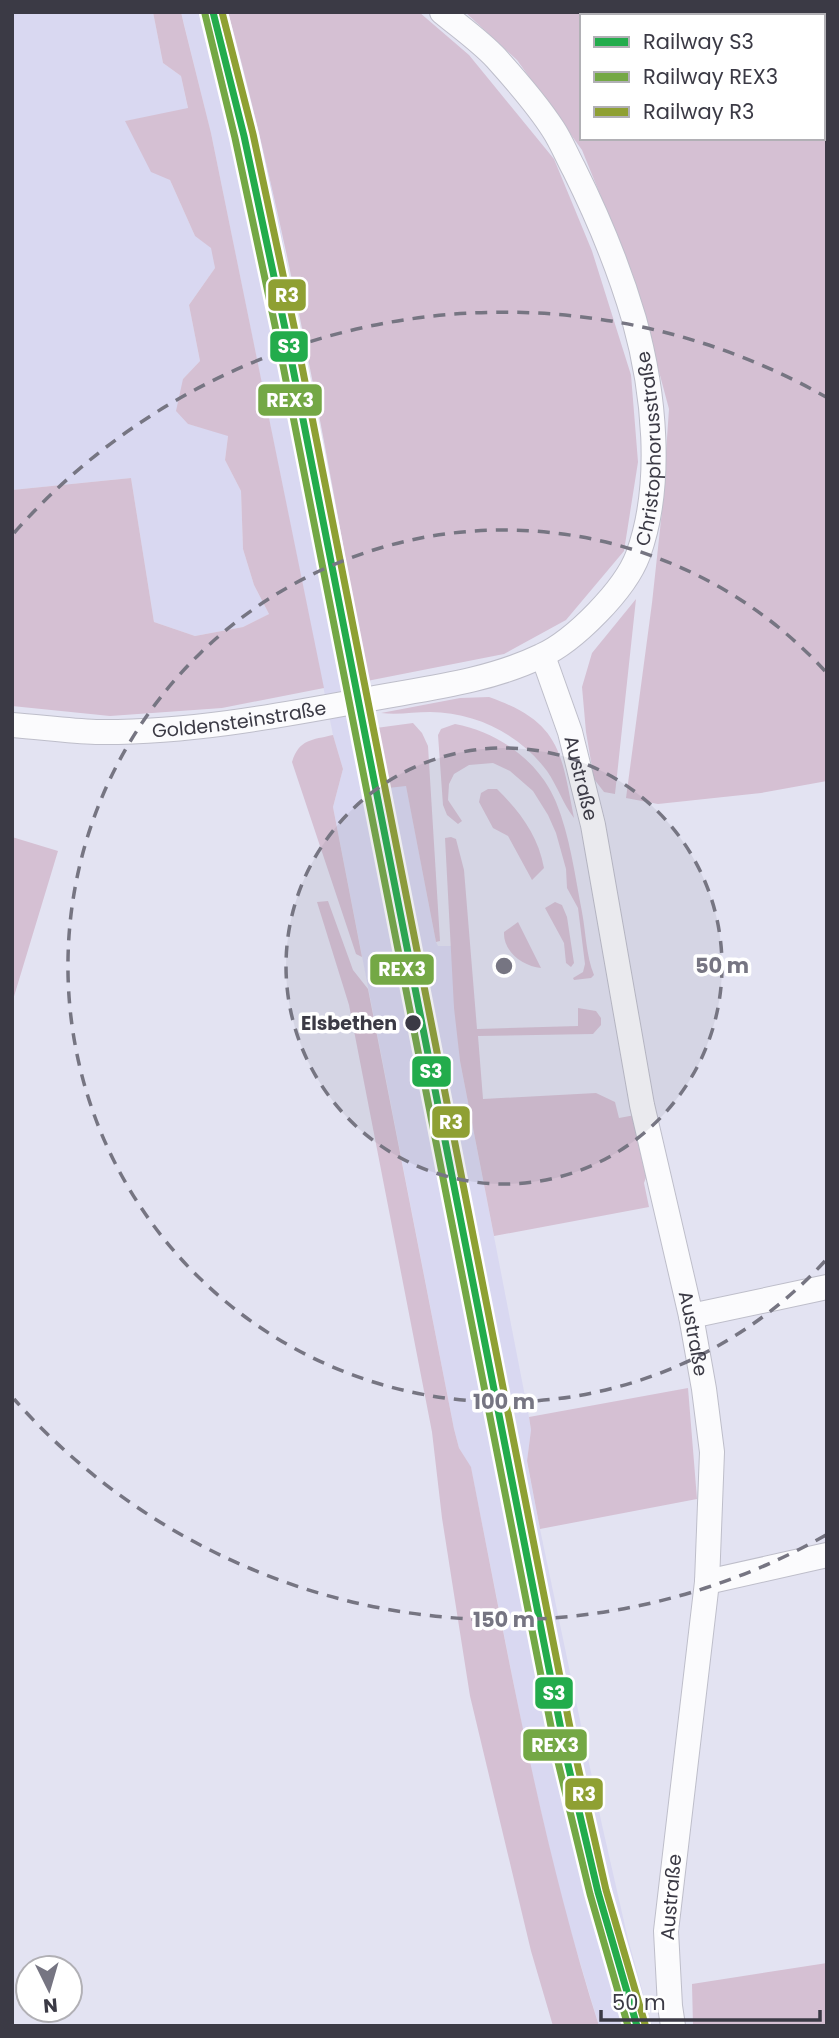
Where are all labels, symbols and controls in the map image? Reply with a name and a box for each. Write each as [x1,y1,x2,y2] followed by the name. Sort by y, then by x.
[580,14,825,140] legend
[643,27,754,56] text: Railway S3
[643,62,778,91] text: Railway REX3
[643,97,754,126] text: Railway R3
[267,278,307,312] line badge: R3
[275,282,299,309] text: R3
[269,330,309,363] line badge: S3
[277,333,301,360] text: S3
[628,349,667,549] street label: Christophorusstraße
[257,383,323,417] line badge: REX3
[266,387,314,414] text: REX3
[151,694,328,744] street label: Goldensteinstraße
[558,733,605,823] street label: Austraße
[695,951,749,980] text: 50 m
[369,953,435,986] line badge: REX3
[492,954,516,978] centre of rings
[378,956,426,983] text: REX3
[301,1010,397,1037] place label: Elsbethen
[403,1013,423,1033] marker: Elsbethen
[411,1055,452,1088] line badge: S3
[419,1058,443,1085] text: S3
[431,1105,471,1139] line badge: R3
[439,1109,463,1136] text: R3
[672,1288,715,1378] street label: Austraße
[473,1387,535,1416] text: 100 m
[473,1605,535,1634] text: 150 m
[534,1676,574,1710] line badge: S3
[542,1680,566,1707] text: S3
[522,1728,588,1762] line badge: REX3
[531,1732,579,1759] text: REX3
[564,1777,604,1811] line badge: R3
[572,1781,596,1808] text: R3
[654,1853,688,1941] street label: Austraße
[14,1954,84,2024] north arrow
[601,1979,820,2023] scale bar
[612,1988,666,2017] text: 50 m
[42,1991,59,2020] text: N

